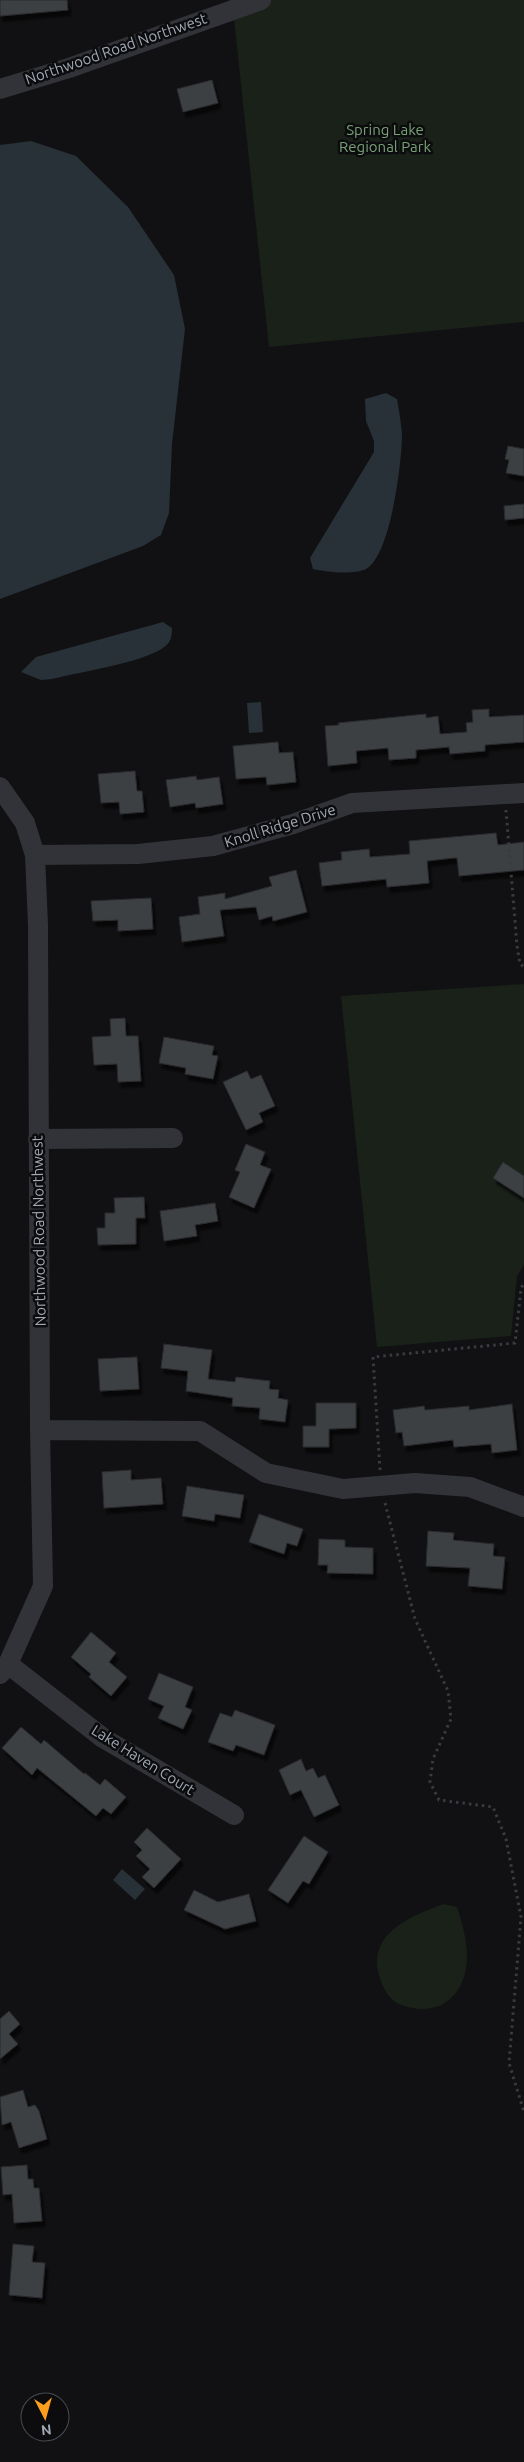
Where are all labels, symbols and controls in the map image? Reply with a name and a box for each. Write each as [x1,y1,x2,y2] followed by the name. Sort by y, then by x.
[23,9,209,88] street label: Northwood Road Northwest
[339,121,431,155] park label: Spring Lake Regional Park
[222,801,337,851] street label: Knoll Ridge Drive
[28,1135,49,1327] street label: Northwood Road Northwest
[89,1721,198,1798] street label: Lake Haven Court
[20,2392,70,2442] north arrow
[40,2421,52,2438] text: N

